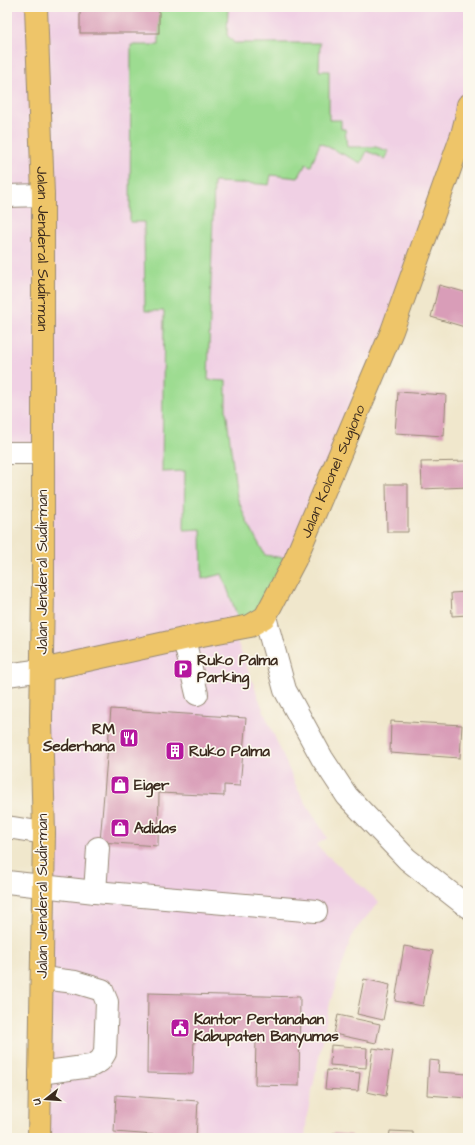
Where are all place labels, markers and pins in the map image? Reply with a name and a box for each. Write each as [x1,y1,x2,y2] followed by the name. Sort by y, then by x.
[197,650,278,690] place label: Ruko Palma Parking
[172,658,194,680] parking icon: Ruko Palma Parking
[42,719,116,757] place label: RM Sederhana
[118,727,140,749] restaurant icon: RM Sederhana
[164,740,186,762] building icon: Ruko Palma
[189,741,270,762] place label: Ruko Palma
[109,774,131,796] shop icon: Eiger
[134,775,170,798] place label: Eiger
[109,817,131,839] shop icon: Adidas
[134,818,177,839] place label: Adidas
[194,1009,339,1048] place label: Kantor Pertanahan Kabupaten Banyumas
[169,1017,191,1039] public building icon: Kantor Pertanahan Kabupaten Banyumas

